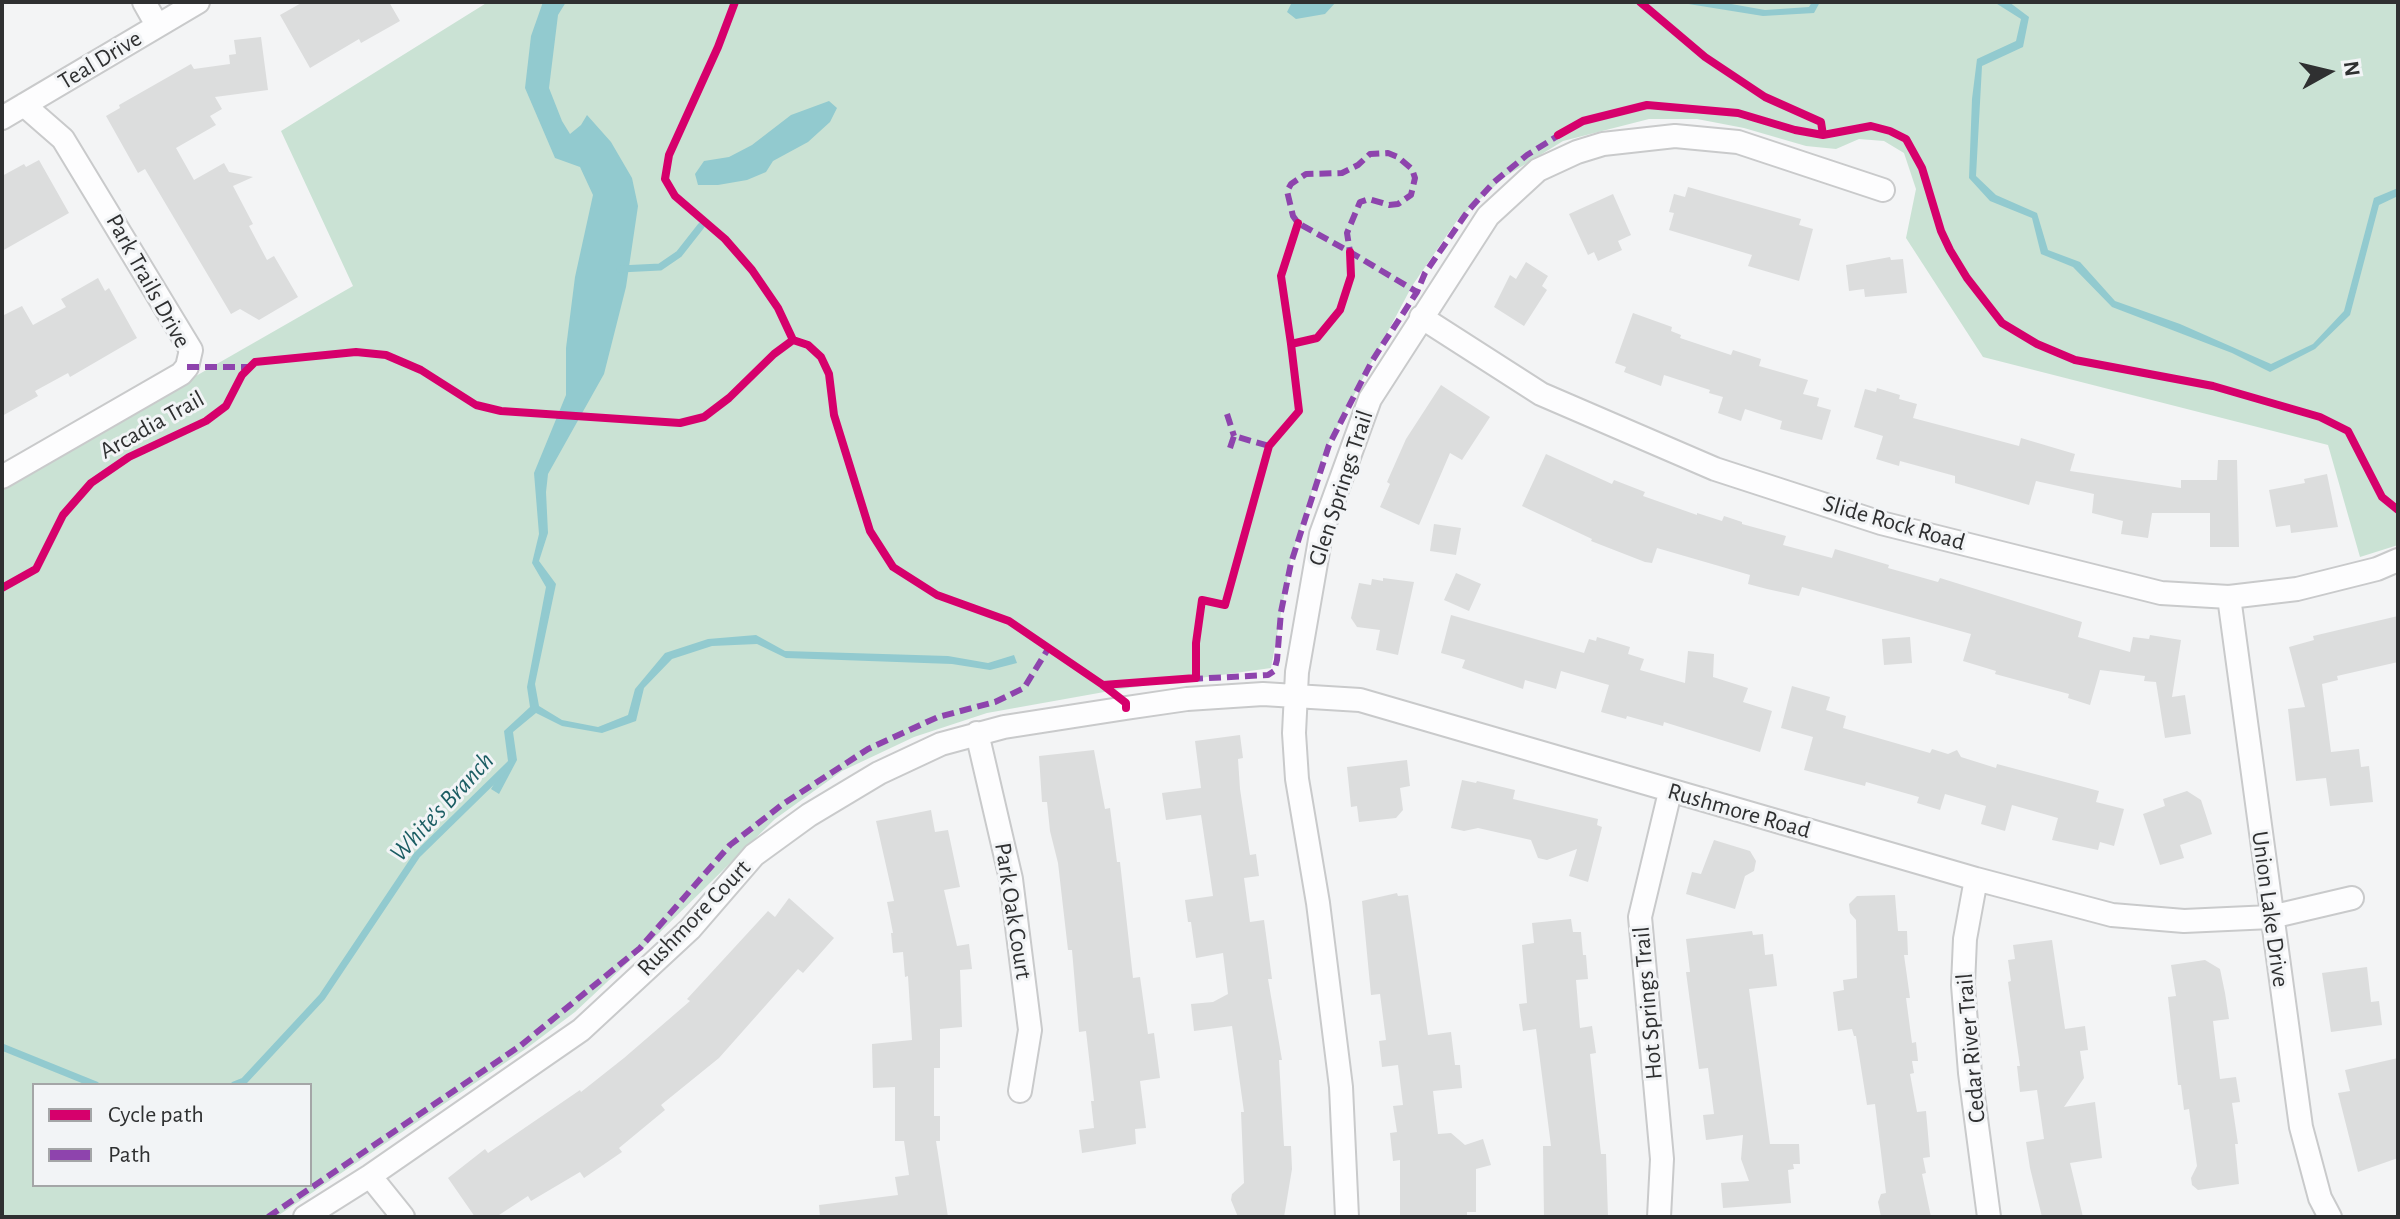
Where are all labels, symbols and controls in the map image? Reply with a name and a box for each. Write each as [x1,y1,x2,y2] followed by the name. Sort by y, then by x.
[53,24,147,96] street label: Teal Drive
[2288,32,2368,112] north arrow
[2340,60,2364,78] text: N
[99,209,197,353] street label: Park Trails Drive
[95,384,209,466] street label: Arcadia Trail
[1302,407,1380,569] street label: Glen Springs Trail
[1820,489,1968,557] street label: Slide Rock Road
[383,746,501,868] water label: White's Branch
[1664,777,1814,845] street label: Rushmore Road
[2245,829,2295,989] street label: Union Lake Drive
[988,841,1038,981] street label: Park Oak Court
[631,854,757,982] street label: Rushmore Court
[1627,925,1669,1081] street label: Hot Springs Trail
[1950,972,1992,1124] street label: Cedar River Trail
[32,1083,312,1187] legend
[108,1103,204,1127] text: Cycle path
[108,1143,151,1167] text: Path

